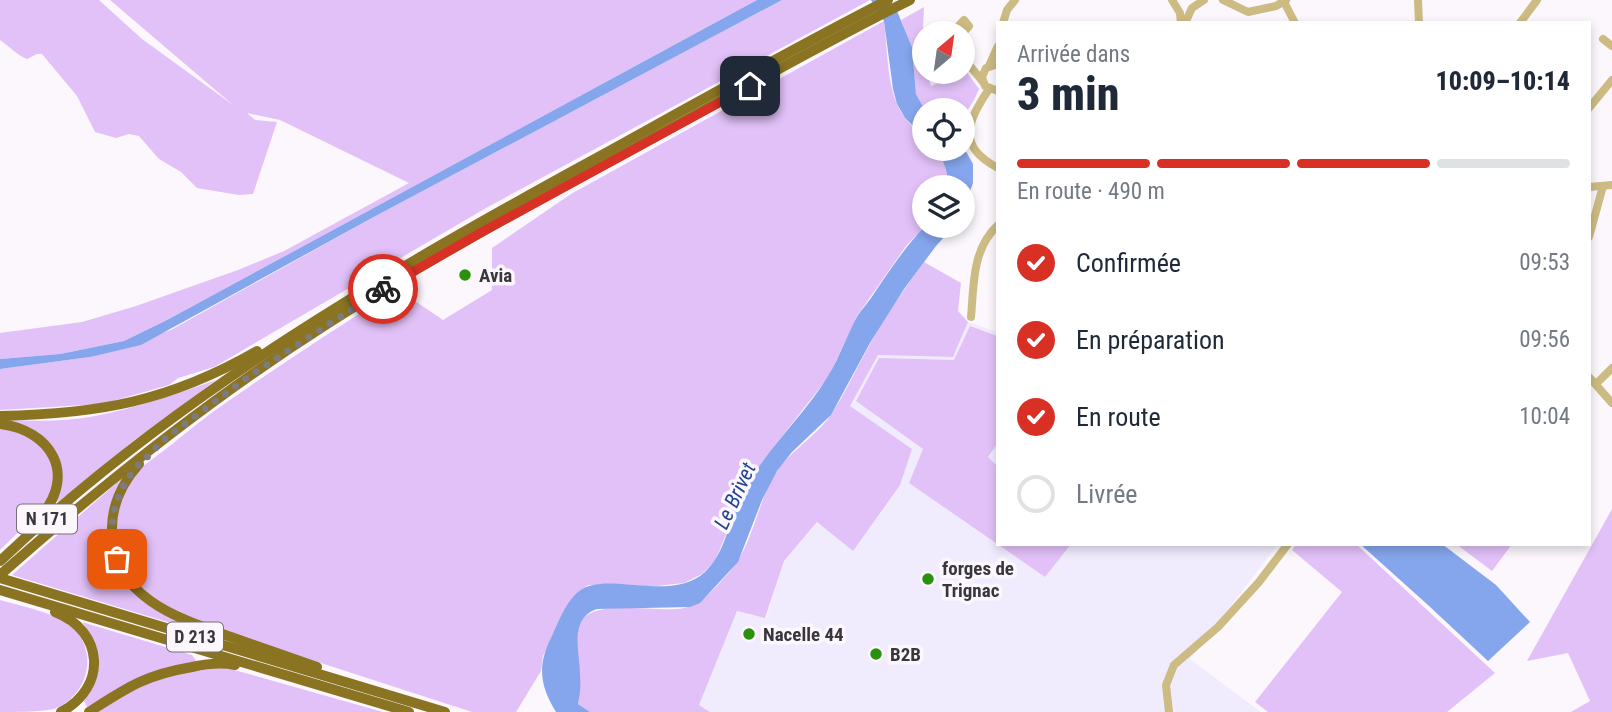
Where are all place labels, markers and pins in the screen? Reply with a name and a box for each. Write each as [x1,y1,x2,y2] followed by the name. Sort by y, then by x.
[720,56,780,116] pin
[479,264,512,287] place label: Avia
[457,267,473,283] marker: Avia
[87,529,147,589] pin
[942,557,1014,602] place label: forges de Trignac
[920,571,936,587] marker: forges de Trignac
[763,623,844,646] place label: Nacelle 44
[741,626,757,642] marker: Nacelle 44
[890,643,921,666] place label: B2B
[868,646,884,662] marker: B2B

